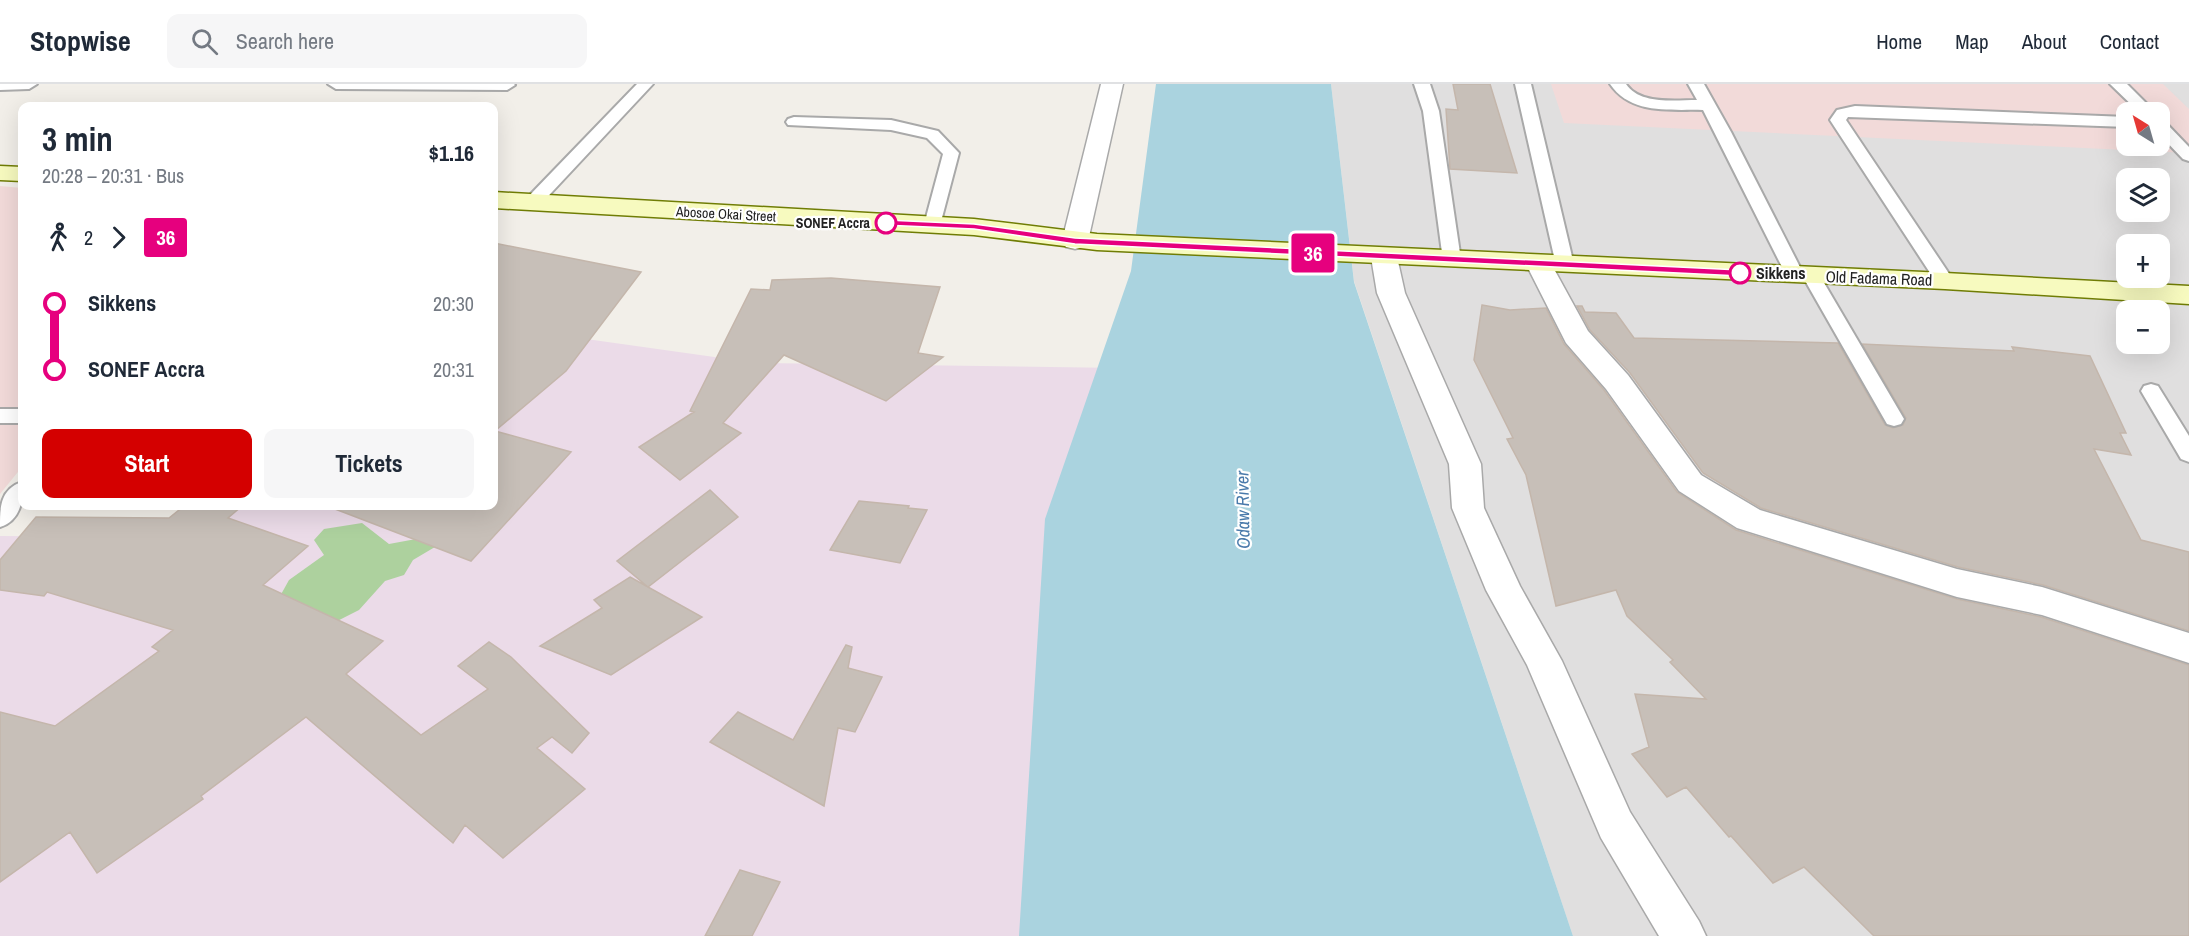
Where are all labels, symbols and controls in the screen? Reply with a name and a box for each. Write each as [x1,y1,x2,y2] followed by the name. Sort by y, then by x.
[167,14,587,68] search box
[30,22,131,60] text: Stopwise
[188,25,221,58] icon: search
[236,26,334,56] text: Search here
[1876,27,1922,56] text: Home
[1955,27,1989,56] text: Map
[2022,27,2067,56] text: About
[2100,27,2159,56] text: Contact
[2116,102,2170,156] north arrow
[2116,102,2170,354] map controls
[42,117,113,161] text: 3 min
[429,138,474,168] text: $1.16
[42,162,184,189] text: 20:28 – 20:31 · Bus
[2116,168,2170,222] button: layers
[674,202,777,226] street label: Abosoe Okai Street
[875,212,897,234] marker: SONEF Accra
[796,214,871,232] place label: SONEF Accra
[42,221,75,254] icon: walk
[102,221,135,254] icon: forward
[156,223,175,252] text: 36
[84,224,93,251] text: 2
[1286,234,1340,272] line badge: 36
[2116,234,2170,288] button: +
[1303,239,1323,268] text: 36
[1729,262,1751,284] marker: Sikkens
[1756,262,1806,284] place label: Sikkens
[1825,265,1933,291] street label: Old Fadama Road
[88,288,156,318] text: Sikkens
[433,290,474,317] text: 20:30
[2116,300,2170,354] button: −
[88,354,205,384] text: SONEF Accra
[433,356,474,383] text: 20:31
[42,429,252,498] button: Start
[264,429,474,498] button: Tickets
[1229,470,1256,549] water label: Odaw River

